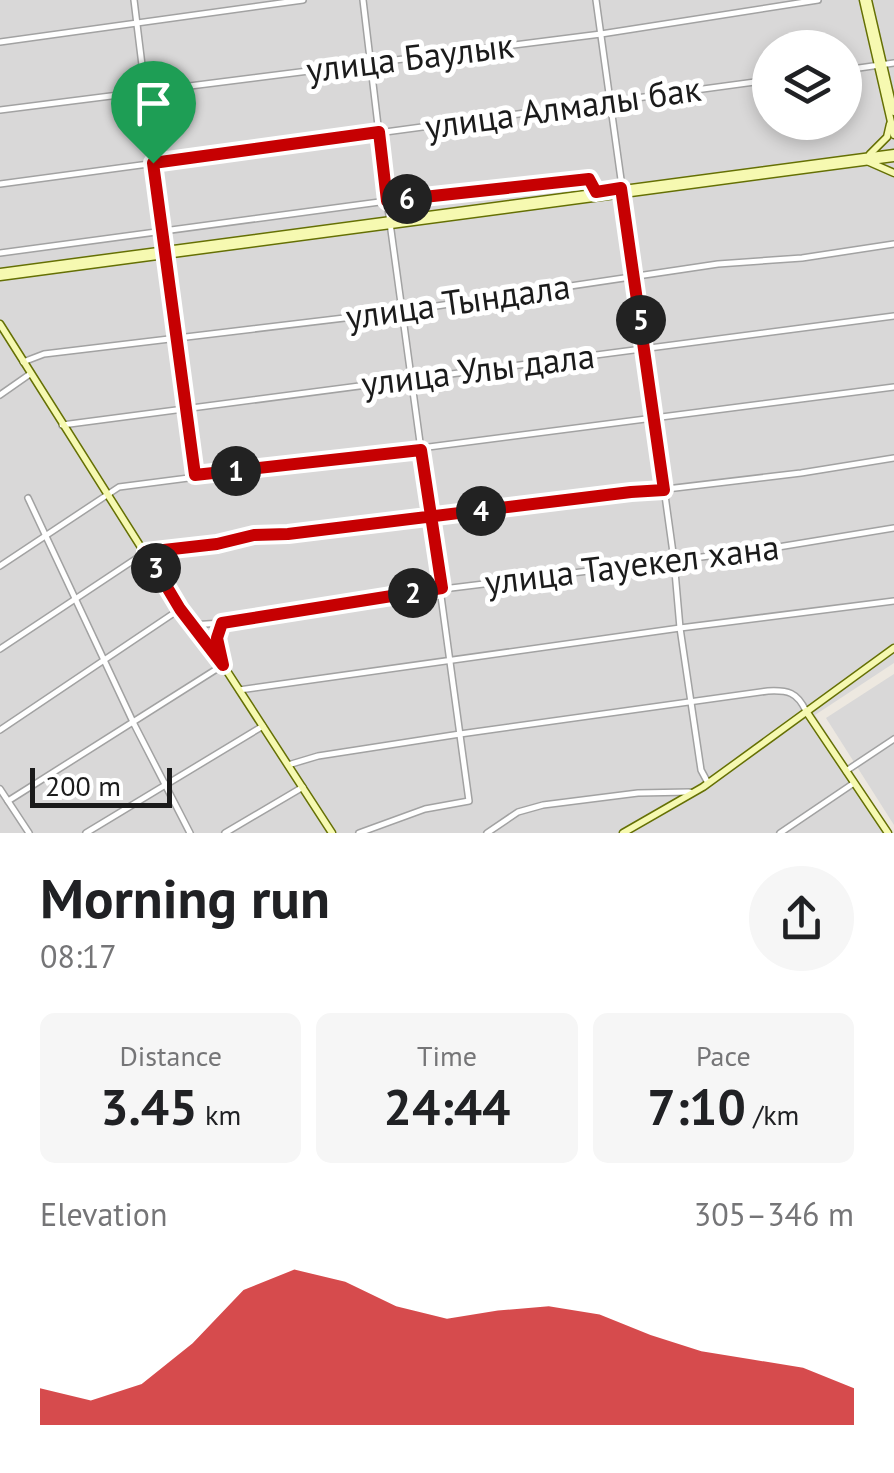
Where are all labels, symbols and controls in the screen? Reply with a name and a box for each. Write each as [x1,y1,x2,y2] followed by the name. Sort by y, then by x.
[304,21,516,93] street label: улица Баулык
[752,30,862,140] map controls
[752,30,862,140] button: layers
[111,61,196,164] pin
[422,65,704,149] street label: улица Алмалы бак
[126,76,181,131] icon: arrive
[382,174,432,224] pin: 6
[399,180,415,217] text: 6
[343,262,573,340] street label: улица Тындала
[616,295,666,345] pin: 5
[633,301,649,338] text: 5
[358,332,597,406] street label: улица Улы дала
[211,446,261,496] pin: 1
[228,452,244,489] text: 1
[456,486,506,536] pin: 4
[473,492,489,529] text: 4
[482,523,782,605] street label: улица Тауекел хана
[131,543,181,593] pin: 3
[148,549,164,586] text: 3
[388,568,438,618] pin: 2
[405,574,421,611] text: 2
[30,763,172,808] scale bar
[45,767,121,804] text: 200 m
[40,862,330,933] text: Morning run
[749,866,854,971] button: share
[40,935,117,977] text: 08:17
[119,1037,222,1074] text: Distance
[417,1037,477,1074] text: Time
[696,1037,751,1074] text: Pace
[100,1074,198,1139] text: 3.45
[384,1074,510,1139] text: 24:44
[647,1074,746,1139] text: 7:10
[198,1096,241,1133] text: km
[746,1096,799,1133] text: /km
[40,1193,167,1235] text: Elevation
[694,1193,854,1235] text: 305–346 m

